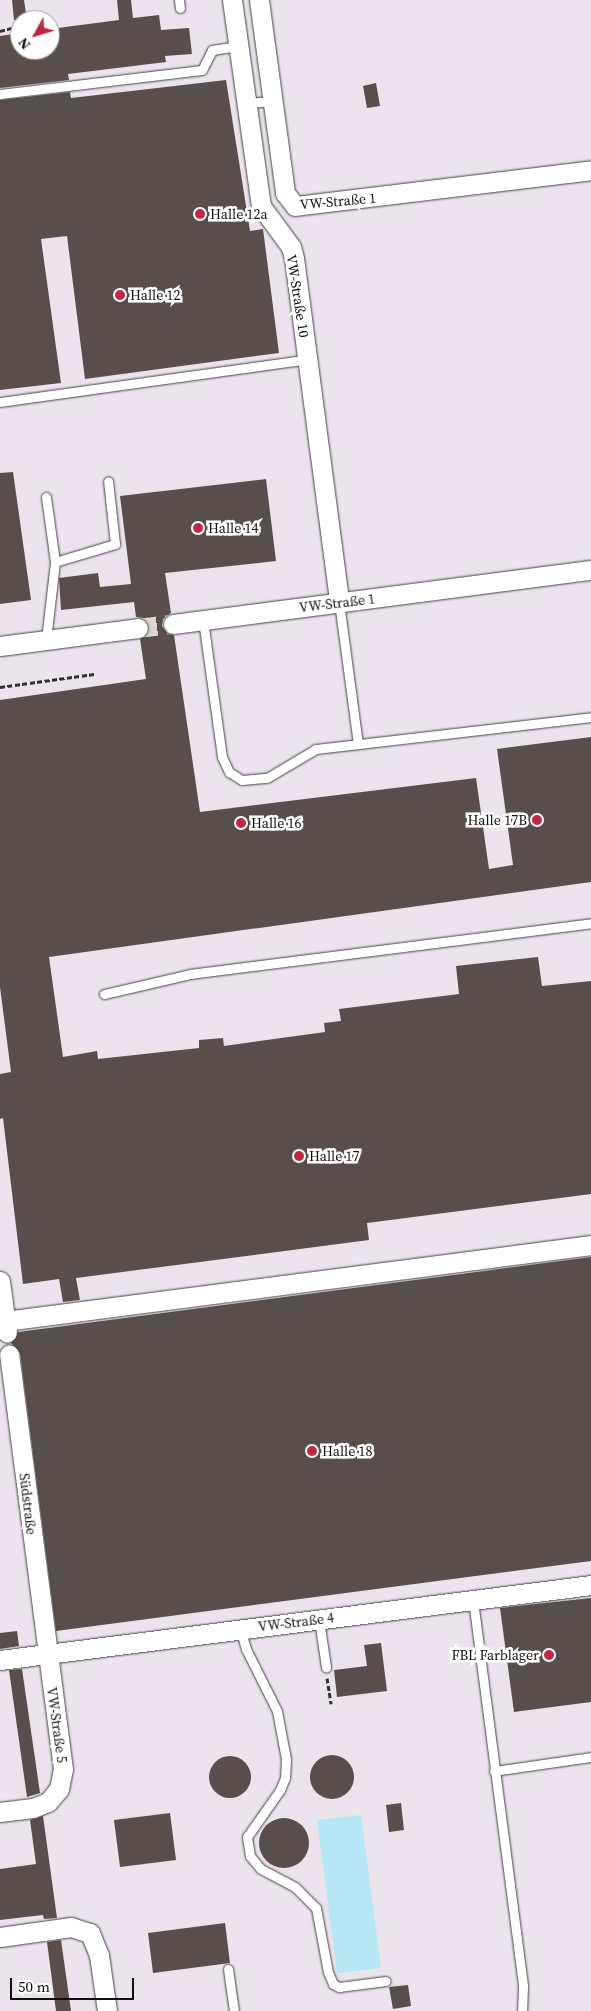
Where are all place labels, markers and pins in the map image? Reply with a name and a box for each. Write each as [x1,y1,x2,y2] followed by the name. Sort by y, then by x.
[210,206,268,222] place label: Halle 12a
[194,208,206,220] marker: Halle 12a
[130,287,181,303] place label: Halle 12
[114,289,126,301] marker: Halle 12
[208,520,259,536] place label: Halle 14
[192,522,204,534] marker: Halle 14
[468,812,527,828] place label: Halle 17B
[531,814,543,826] marker: Halle 17B
[251,815,302,831] place label: Halle 16
[235,817,247,829] marker: Halle 16
[309,1148,360,1164] place label: Halle 17
[293,1150,305,1162] marker: Halle 17
[322,1443,373,1459] place label: Halle 18
[306,1445,318,1457] marker: Halle 18
[451,1647,539,1663] place label: FBL Farblager
[543,1649,555,1661] marker: FBL Farblager

